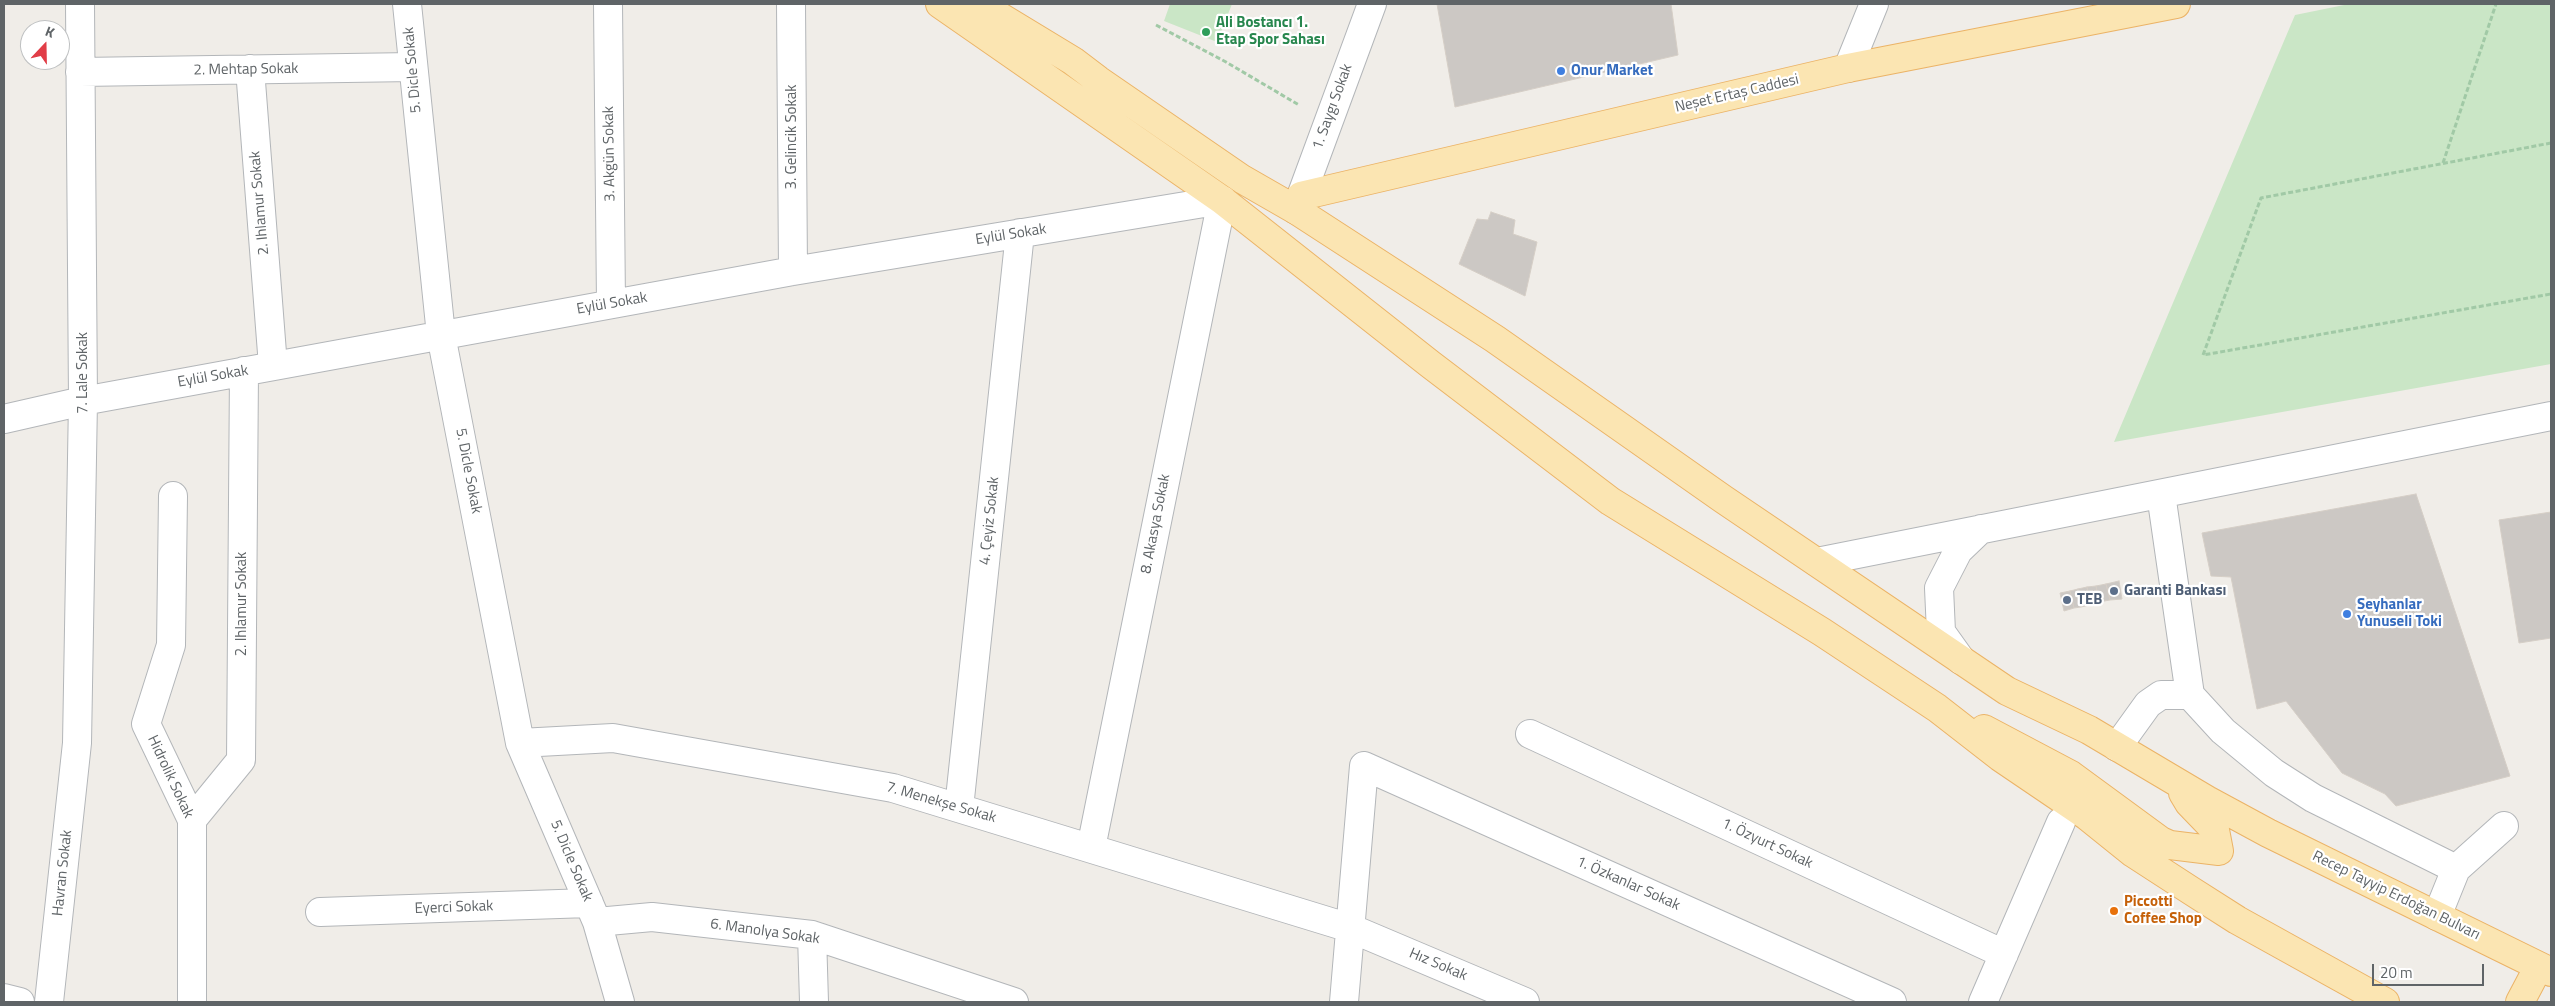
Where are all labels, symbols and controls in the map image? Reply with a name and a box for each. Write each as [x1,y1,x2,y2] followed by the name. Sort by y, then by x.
[1216,14,1325,49] place label: Ali Bostancı 1. Etap Spor Sahası
[20,20,70,70] north arrow
[43,20,58,43] text: K
[400,26,426,114] street label: 5. Dicle Sokak
[1200,26,1212,38] marker: Ali Bostancı 1. Etap Spor Sahası
[193,60,299,80] street label: 2. Mehtap Sokak
[1309,62,1357,152] street label: 1. Saygı Sokak
[1571,62,1653,80] place label: Onur Market
[1555,65,1567,77] marker: Onur Market
[1673,71,1801,117] street label: Neşet Ertaş Caddesi
[783,85,801,189] street label: 3. Gelincik Sokak
[600,106,620,202] street label: 3. Akgün Sokak
[246,150,274,256] street label: 2. Ihlamur Sokak
[974,221,1048,249] street label: Eylül Sokak
[575,289,649,319] street label: Eylül Sokak
[74,332,92,414] street label: 7. Lale Sokak
[176,362,250,392] street label: Eylül Sokak
[451,427,485,515] street label: 5. Dicle Sokak
[1138,473,1174,575] street label: 8. Akasya Sokak
[976,476,1004,566] street label: 4. Çeyiz Sokak
[233,552,251,656] street label: 2. Ihlamur Sokak
[2124,582,2226,600] place label: Garanti Bankası
[2108,585,2120,597] marker: Garanti Bankası
[2077,591,2102,609] place label: TEB
[2061,594,2073,606] marker: TEB
[2357,596,2442,631] place label: Seyhanlar Yunuseli Toki
[2341,608,2353,620] marker: Seyhanlar Yunuseli Toki
[143,733,197,821] street label: Hidrolik Sokak
[884,779,998,827] street label: 7. Menekşe Sokak
[1719,815,1815,873] street label: 1. Özyurt Sokak
[546,818,596,904] street label: 5. Dicle Sokak
[50,829,76,917] street label: Havran Sokak
[2309,848,2483,944] street label: Recep Tayyip Erdoğan Bulvarı
[1573,853,1683,915] street label: 1. Özkanlar Sokak
[2124,893,2202,928] place label: Piccotti Coffee Shop
[414,898,494,918] street label: Eyerci Sokak
[2108,905,2120,917] marker: Piccotti Coffee Shop
[709,915,821,949] street label: 6. Manolya Sokak
[1406,945,1470,985] street label: Hız Sokak
[2375,954,2488,986] scale bar
[2380,961,2413,984] text: 20 m

